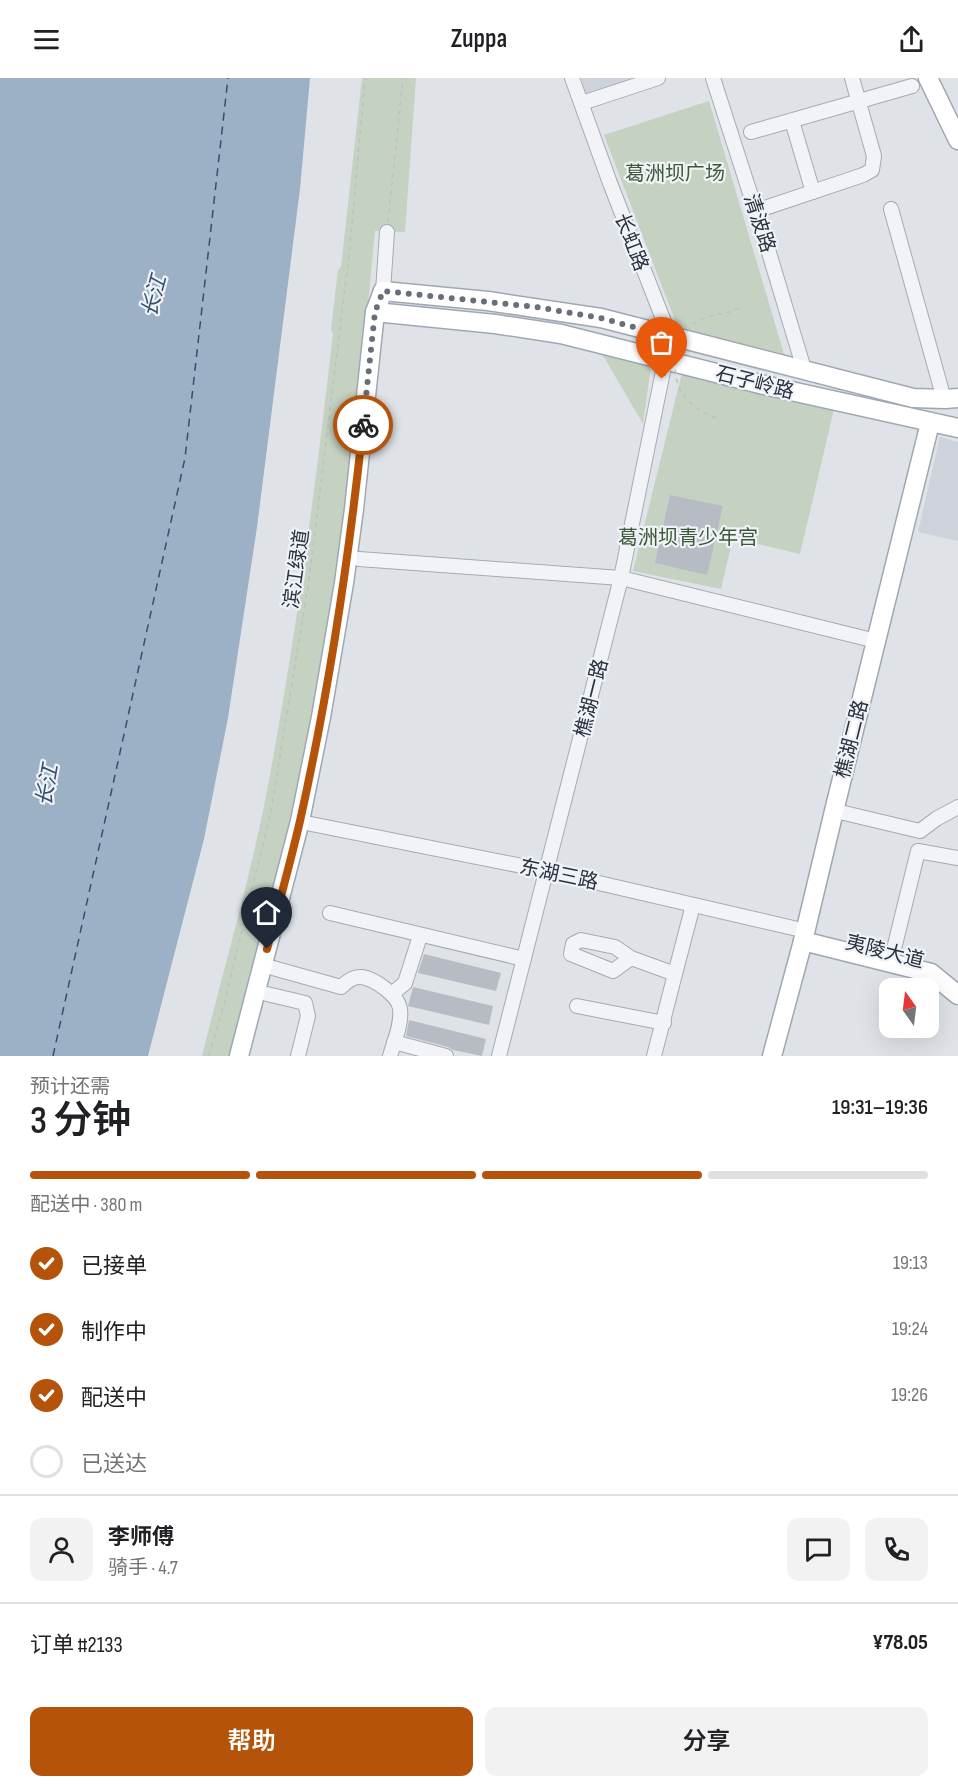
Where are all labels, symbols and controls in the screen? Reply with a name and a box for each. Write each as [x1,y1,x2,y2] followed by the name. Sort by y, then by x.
[30,23,63,56] icon: menu
[451,23,507,55] text: Zuppa
[895,23,928,56] icon: share
[625,162,725,186] park label: 葛洲坝广场
[738,191,780,256] street label: 清波路
[609,210,653,275] street label: 长虹路
[137,271,173,320] water label: 长江
[636,317,687,379] pin
[645,326,678,359] icon: bag
[713,362,796,404] street label: 石子岭路
[333,395,393,455] courier
[347,409,380,442] icon: bike
[618,526,758,550] park label: 葛洲坝青少年宫
[280,528,314,610] street label: 滨江绿道
[571,657,613,740] street label: 樵湖一路
[831,698,873,781] street label: 樵湖二路
[32,760,64,808] water label: 长江
[517,855,600,895] street label: 东湖三路
[241,887,292,949] pin
[250,896,283,929] icon: home
[843,931,926,973] street label: 夷陵大道
[879,978,939,1038] north arrow
[879,978,939,1038] map controls
[30,1075,110,1099] text: 预计还需
[832,1094,928,1121] text: 19:31–19:36
[30,1098,131,1145] text: 3 分钟
[30,1193,142,1217] text: 配送中 · 380 m
[30,1247,63,1280] icon: check
[893,1251,928,1275] text: 19:13
[81,1253,147,1280] text: 已接单
[30,1313,63,1346] icon: check
[892,1317,928,1341] text: 19:24
[81,1319,147,1346] text: 制作中
[30,1379,63,1412] icon: check
[891,1383,928,1407] text: 19:26
[81,1385,147,1412] text: 配送中
[81,1451,147,1478] text: 已送达
[30,1518,93,1581] button: person
[787,1518,850,1581] button: chat
[865,1518,928,1581] button: phone
[108,1524,174,1551] text: 李师傅
[108,1556,178,1580] text: 骑手 · 4.7
[872,1629,928,1656] text: ¥78.05
[30,1632,123,1659] text: 订单 #2133
[30,1707,473,1776] button: 帮助
[485,1707,928,1776] button: 分享

